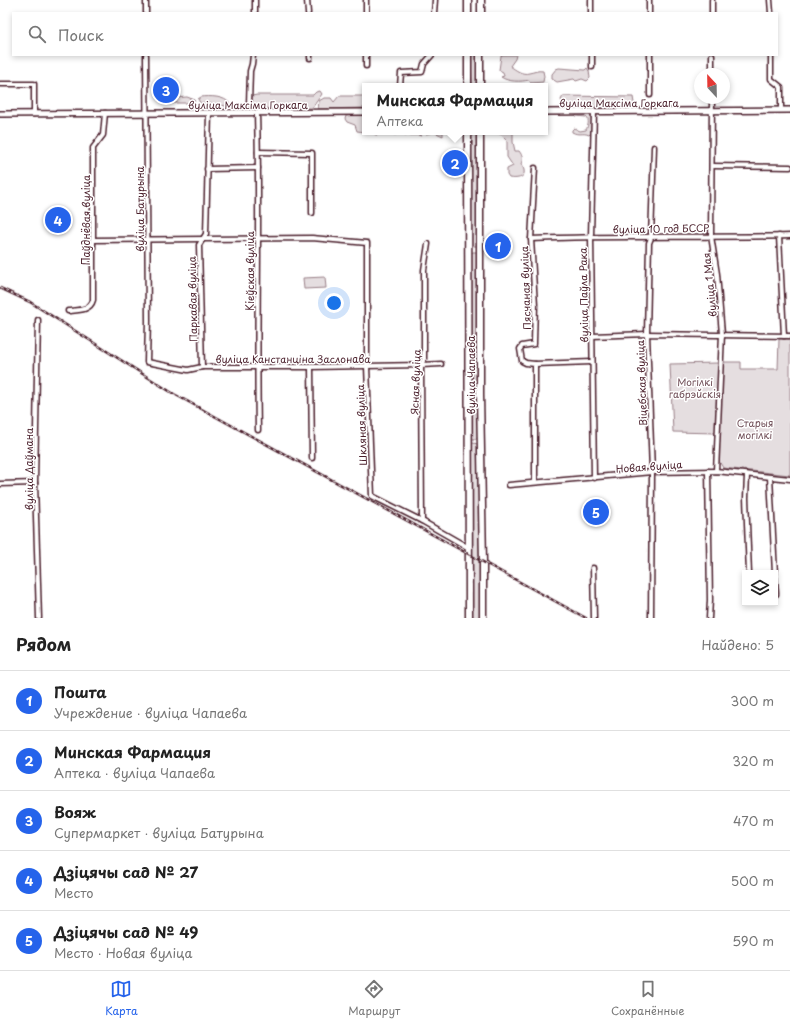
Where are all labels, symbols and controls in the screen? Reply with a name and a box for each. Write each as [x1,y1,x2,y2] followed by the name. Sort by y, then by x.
[12,12,778,56] search box
[26,23,48,45] icon: search
[58,23,104,46] text: Поиск
[694,68,730,104] north arrow
[153,75,179,105] pin: 3
[362,83,548,135] popup
[376,88,534,111] text: Минская Фармация
[559,95,679,111] street label: вуліца Максіма Горкага
[188,97,308,113] street label: вуліца Максіма Горкага
[376,111,423,130] text: Аптека
[442,148,468,178] pin: 2
[132,165,148,252] street label: вуліца Батурына
[78,174,94,265] street label: Паўднёвая вуліца
[45,205,71,235] pin: 4
[612,220,710,237] street label: вуліца 10 год БССР
[242,230,258,311] street label: Кіеўская вуліца
[485,231,511,261] pin: 1
[516,245,535,330] street label: Пясчаная вуліца
[575,247,592,343] street label: вуліца Паўла Рака
[698,252,721,318] street label: вуліца 1 Мая
[184,255,201,342] street label: Паркавая вуліца
[324,293,344,313] your location
[463,335,479,414] street label: вуліца Чапаева
[632,339,651,426] street label: Віцебская вуліца
[406,348,425,415] street label: Ясная вуліца
[215,351,371,367] street label: вуліца Канстанціна Заслонава
[669,374,721,401] park label: Могілкі габрэйскія
[352,383,371,466] street label: Шкляная вуліца
[737,415,773,442] park label: Старыя могілкі
[21,427,37,510] street label: вуліца Даўмана
[615,456,684,477] street label: Новая вуліца
[583,497,609,527] pin: 5
[742,570,778,606] map controls
[742,570,778,606] button: layers
[16,631,71,657] text: Рядом
[702,635,774,654] text: Найдено: 5
[54,680,107,703] text: Пошта
[26,691,32,710] text: 1
[730,691,774,710] text: 300 m
[54,703,247,722] text: Учреждение · вуліца Чапаева
[54,740,211,763] text: Минская Фармация
[24,751,34,770] text: 2
[732,751,774,770] text: 320 m
[54,763,215,782] text: Аптека · вуліца Чапаева
[54,800,96,823] text: Вояж
[25,811,33,830] text: 3
[733,811,774,830] text: 470 m
[54,823,264,842] text: Супермаркет · вуліца Батурына
[54,860,198,883] text: Дзіцячы сад № 27
[25,871,33,890] text: 4
[731,871,774,890] text: 500 m
[54,883,94,902] text: Место
[54,920,198,943] text: Дзіцячы сад № 49
[25,931,33,950] text: 5
[732,931,774,950] text: 590 m
[54,943,192,962] text: Место · Новая вуліца
[105,978,138,1019] tab: Карта
[348,978,400,1019] tab: Маршрут
[611,978,685,1019] tab: Сохранённые

